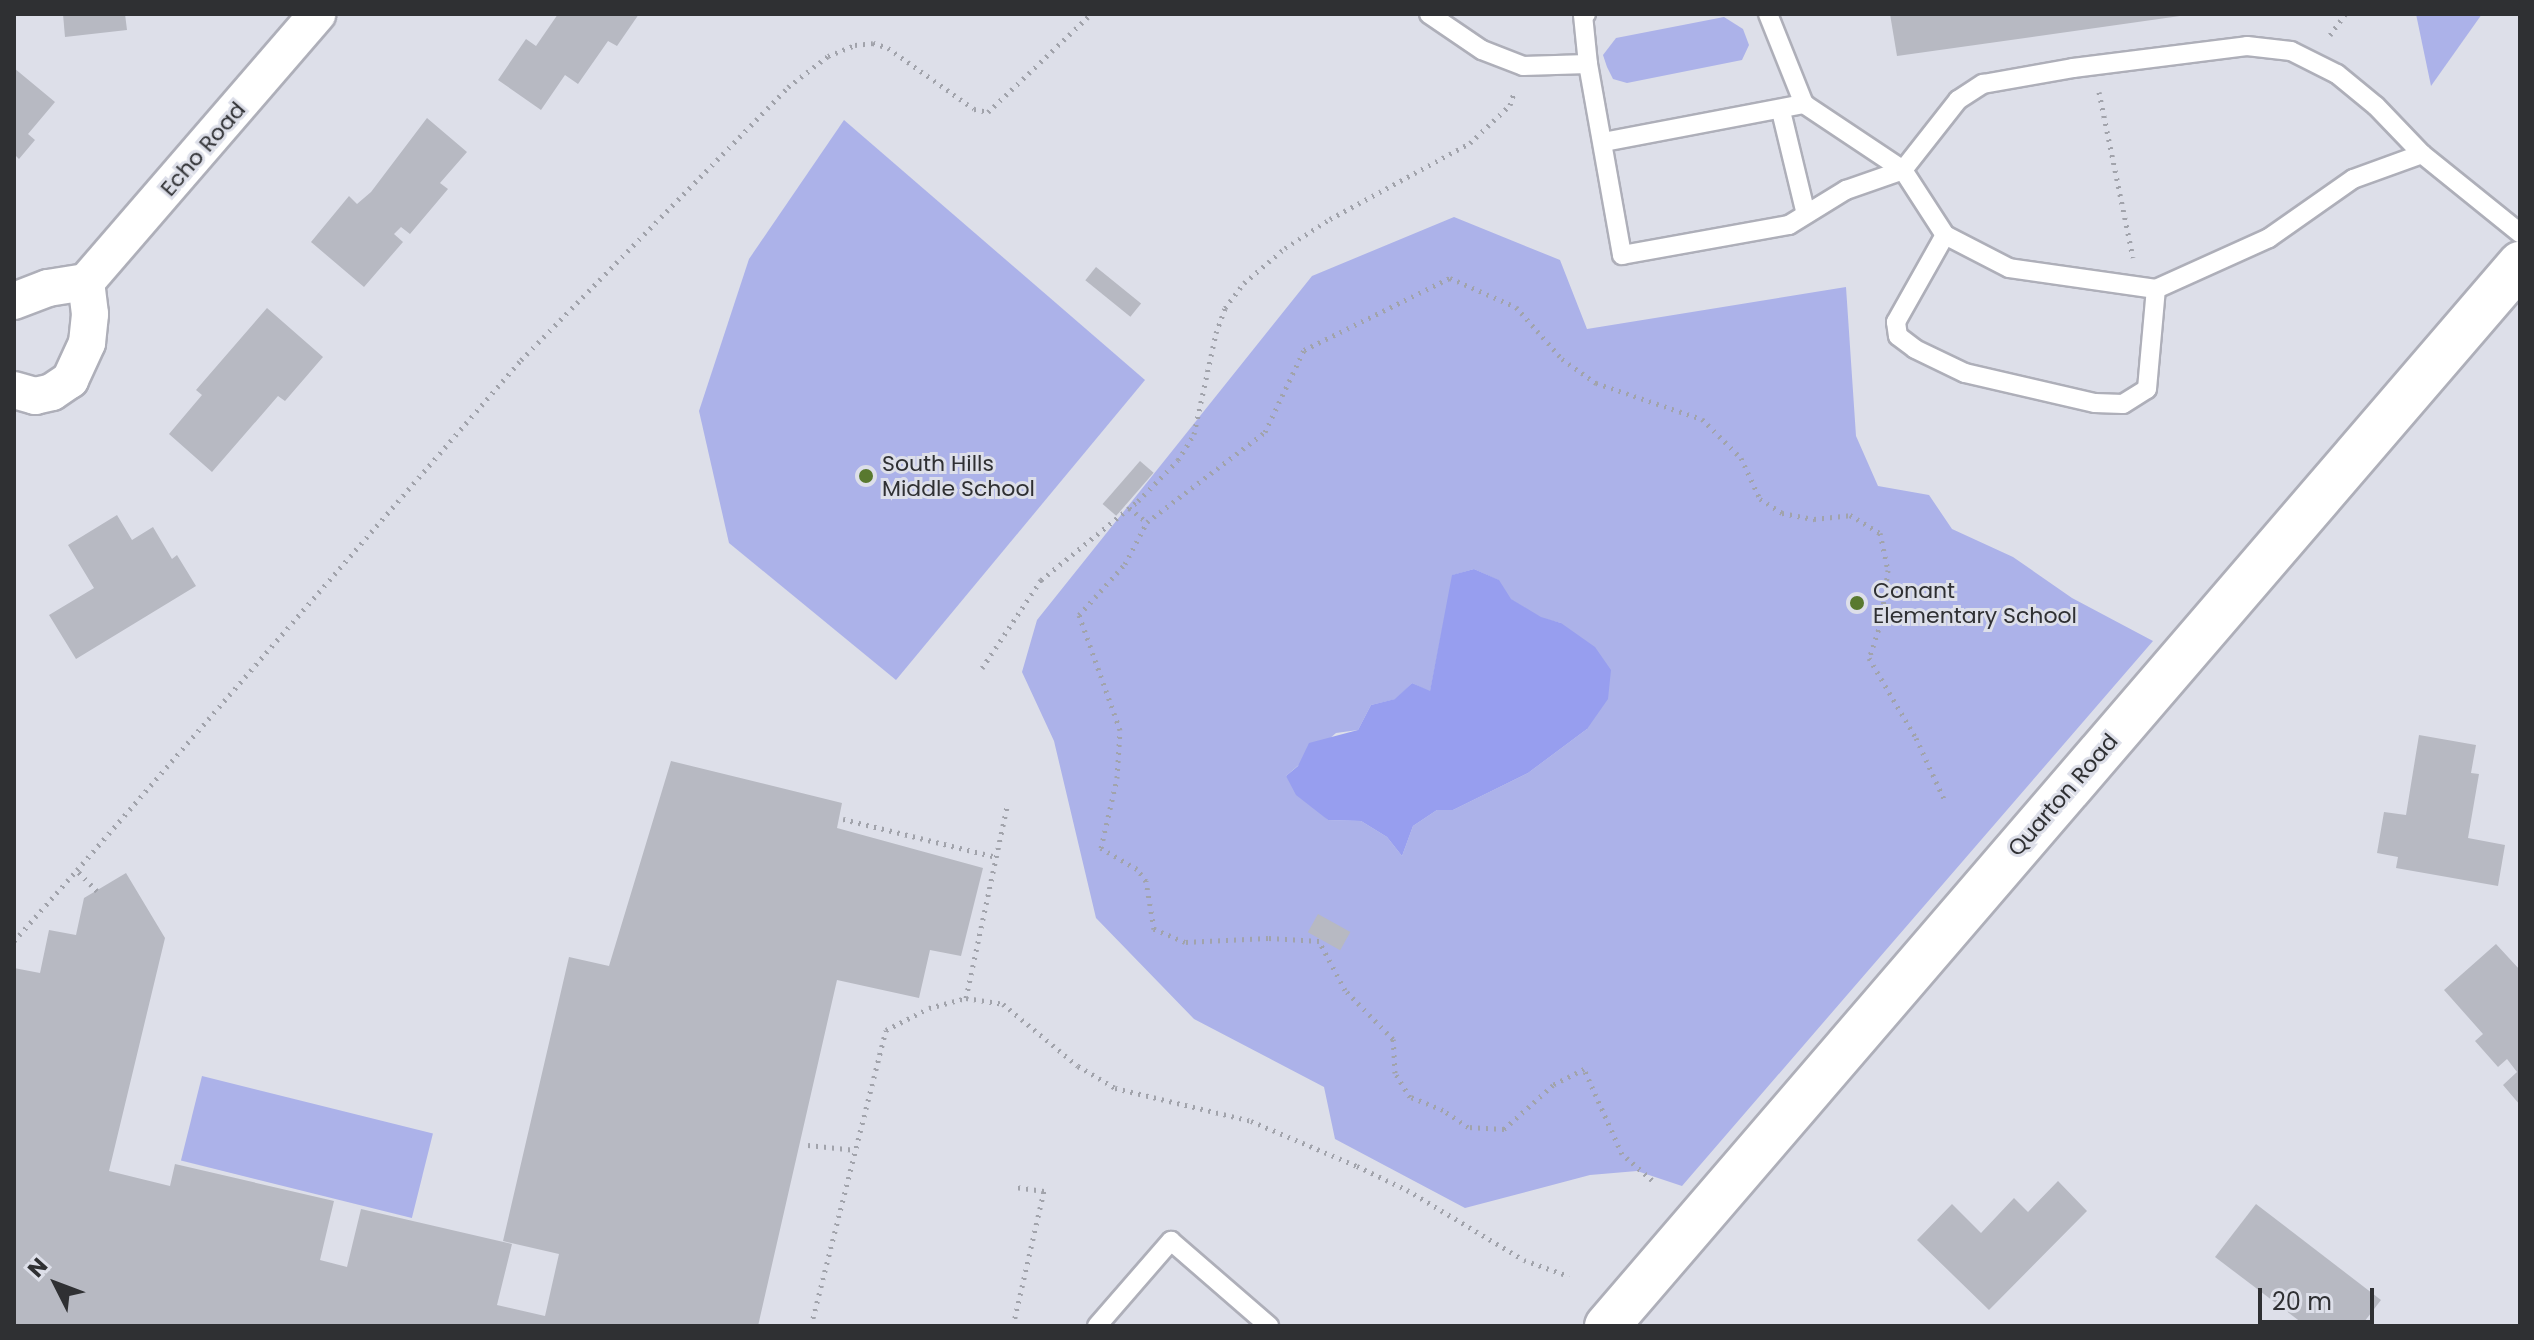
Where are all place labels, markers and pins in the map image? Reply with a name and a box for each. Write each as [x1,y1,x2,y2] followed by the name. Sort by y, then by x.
[882,450,1035,502] place label: South Hills Middle School
[857,467,875,485] marker: South Hills Middle School
[1873,577,2077,628] place label: Conant Elementary School
[1848,594,1866,612] marker: Conant Elementary School

